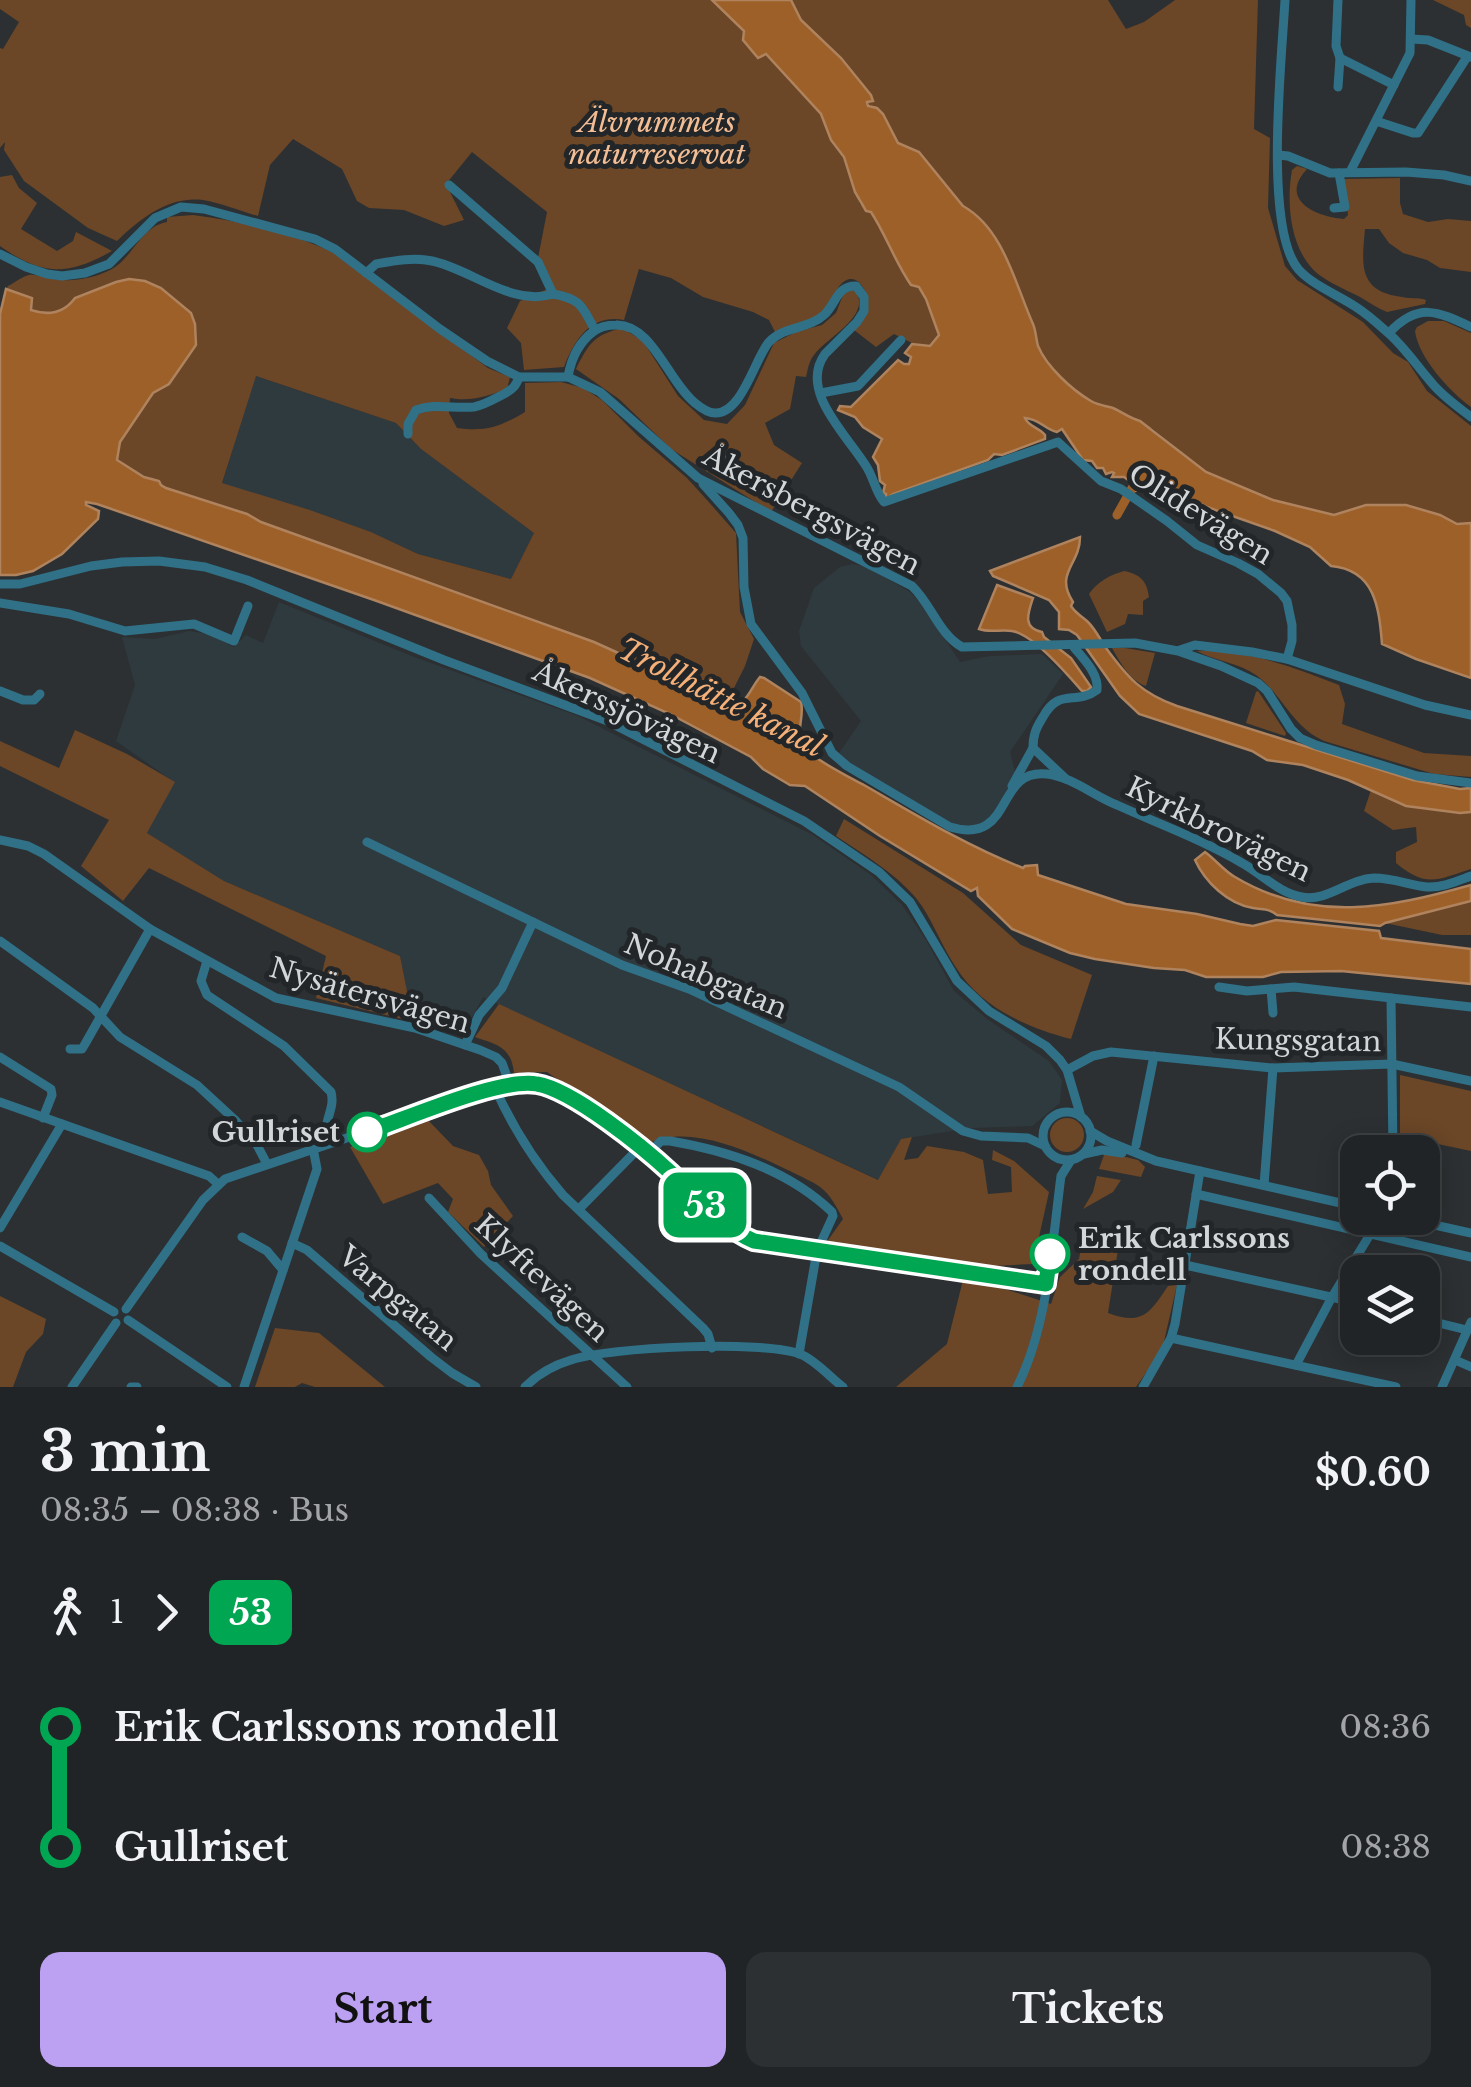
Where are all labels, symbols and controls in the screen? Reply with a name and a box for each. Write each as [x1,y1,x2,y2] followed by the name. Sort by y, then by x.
[568,105,746,172] park label: Älvrummets naturreservat
[696,438,926,582] street label: Åkersbergsvägen
[1122,456,1279,573] street label: Olidevägen
[612,630,831,765] water label: Trollhätte kanal
[526,653,726,771] street label: Åkerssjövägen
[1121,770,1317,889] street label: Kyrkbrovägen
[619,926,792,1026] street label: Nohabgatan
[266,950,474,1041] street label: Nysätersvägen
[1214,1022,1382,1059] street label: Kungsgatan
[348,1113,386,1151] marker: Gullriset
[212,1115,340,1150] place label: Gullriset
[1340,1135,1440,1355] map controls
[1340,1135,1440,1235] button: locate
[660,1172,750,1238] line badge: 53
[683,1184,727,1227] text: 53
[467,1207,616,1349] street label: Klyftevägen
[1078,1221,1290,1288] place label: Erik Carlssons rondell
[1031,1235,1069,1273] marker: Erik Carlssons rondell
[330,1238,464,1358] street label: Varpgatan
[1340,1255,1440,1355] button: layers
[40,1418,210,1486] text: 3 min
[1315,1449,1431,1496] text: $0.60
[40,1490,349,1530] text: 08:35 – 08:38 · Bus
[40,1585,95,1640] icon: walk
[139,1585,194,1640] icon: forward
[229,1591,272,1634] text: 53
[110,1592,124,1632] text: 1
[114,1704,559,1751] text: Erik Carlssons rondell
[1339,1707,1431,1747] text: 08:36
[114,1824,288,1871] text: Gullriset
[1341,1827,1431,1867] text: 08:38
[40,1952,726,2067] button: Start
[746,1952,1431,2067] button: Tickets

